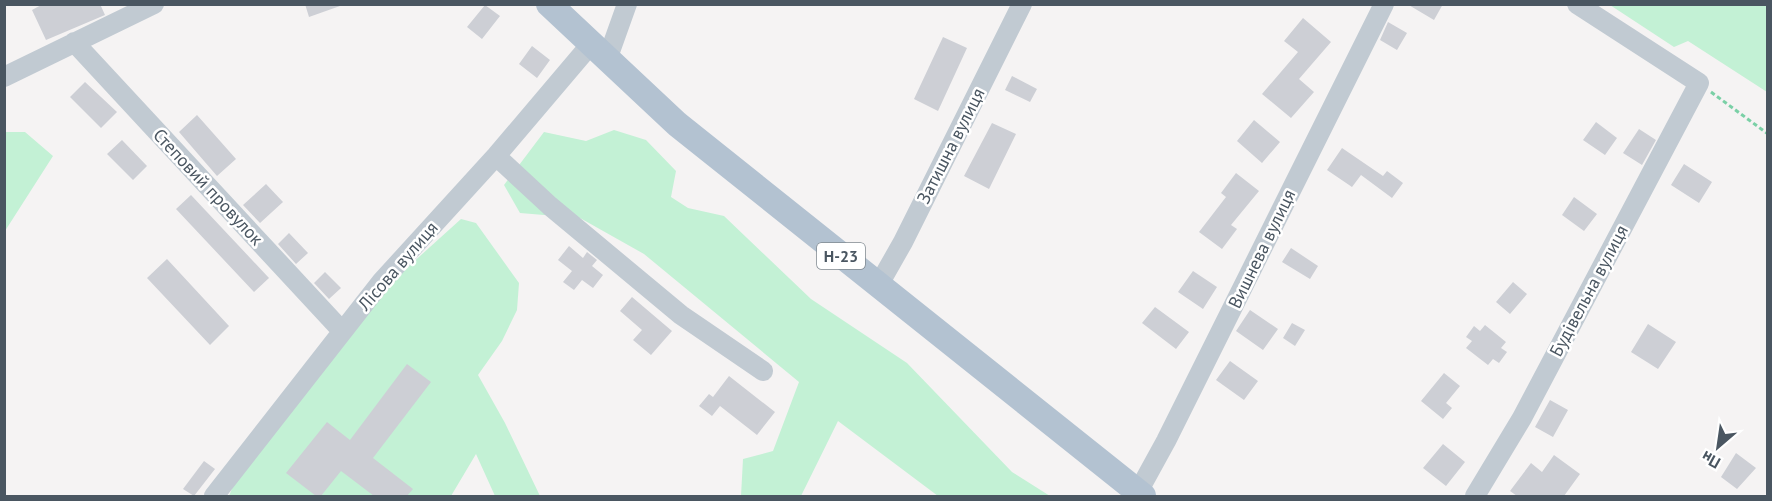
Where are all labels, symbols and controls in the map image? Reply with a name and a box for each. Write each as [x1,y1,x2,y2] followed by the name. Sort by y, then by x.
[912,84,990,207] street label: Затишна вулиця
[148,123,269,250] street label: Степовий провулок
[1223,186,1300,312] street label: Вишнева вулиця
[352,216,443,316] street label: Лісова вулиця
[1544,221,1633,360] street label: Будівельна вулиця
[817,243,865,269] road number: Н-23
[1688,417,1748,477] north arrow
[1698,447,1724,473] text: Пн

